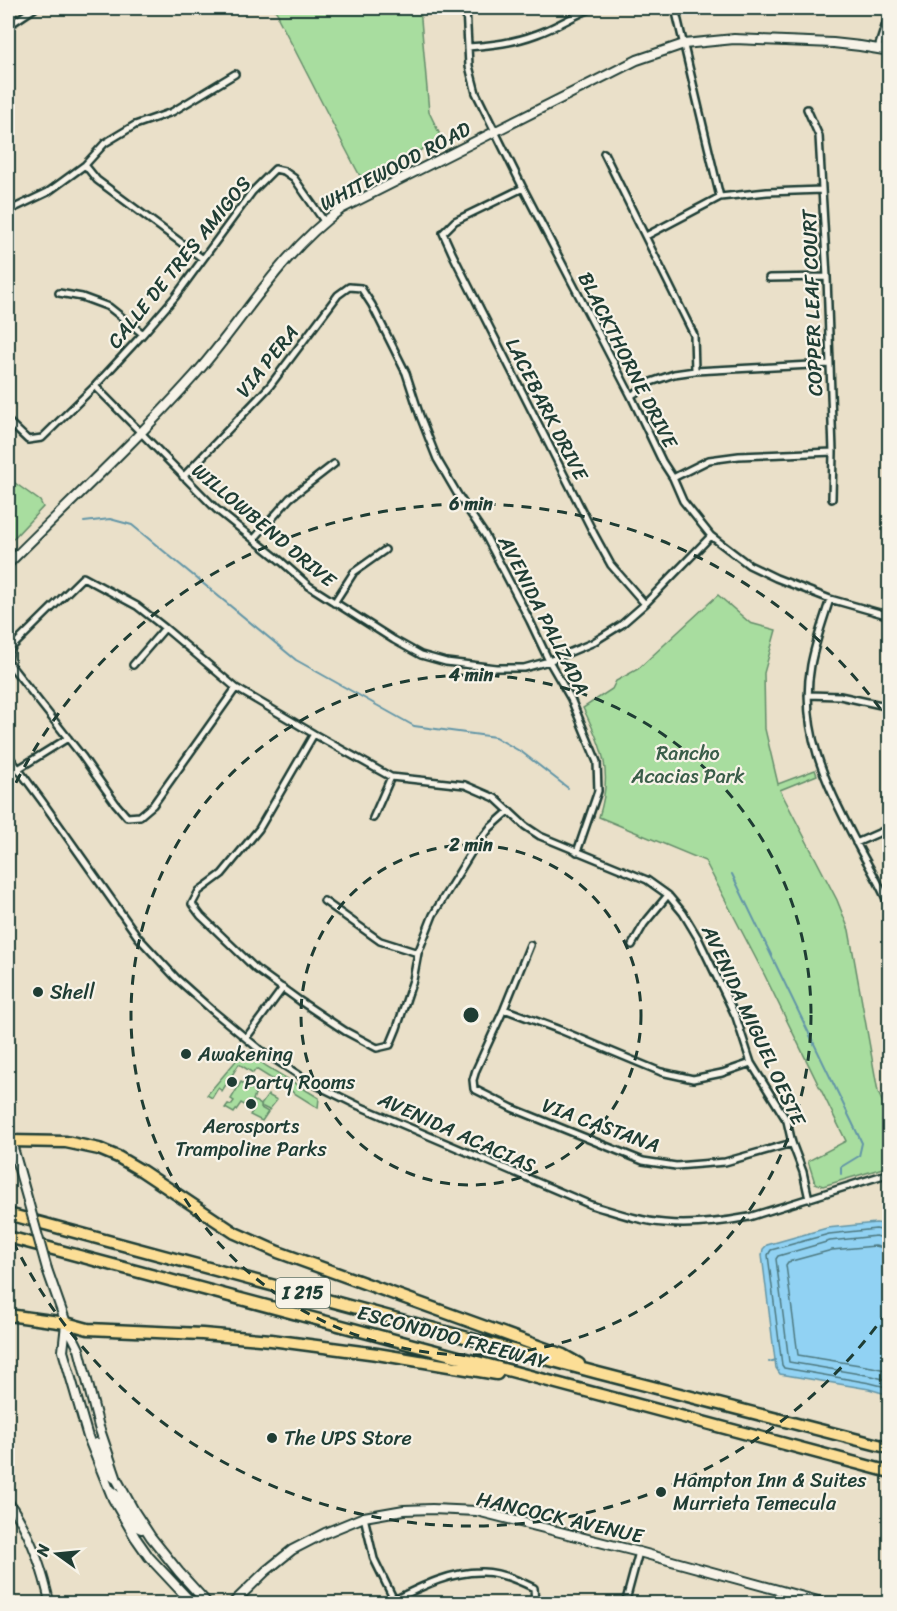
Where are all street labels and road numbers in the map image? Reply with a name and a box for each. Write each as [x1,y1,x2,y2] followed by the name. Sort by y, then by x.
[313,112,477,221] street label: WHITEWOOD ROAD
[98,168,261,357] street label: CALLE DE TRES AMIGOS
[792,208,833,397] street label: COPPER LEAF COURT
[568,266,688,456] street label: BLACKTHORNE DRIVE
[227,317,308,406] street label: VIA PERA
[495,332,598,488] street label: LACEBARK DRIVE
[183,454,345,598] street label: WILLOWBEND DRIVE
[488,528,599,701] street label: AVENIDA PALIZADA
[691,918,816,1133] street label: AVENIDA MIGUEL OESTE
[371,1082,541,1183] street label: AVENIDA ACACIAS
[537,1088,665,1163] street label: VIA CASTANA
[276,1278,330,1308] road number: I 215
[353,1295,553,1380] street label: ESCONDIDO FREEWAY
[473,1481,649,1554] street label: HANCOCK AVENUE

